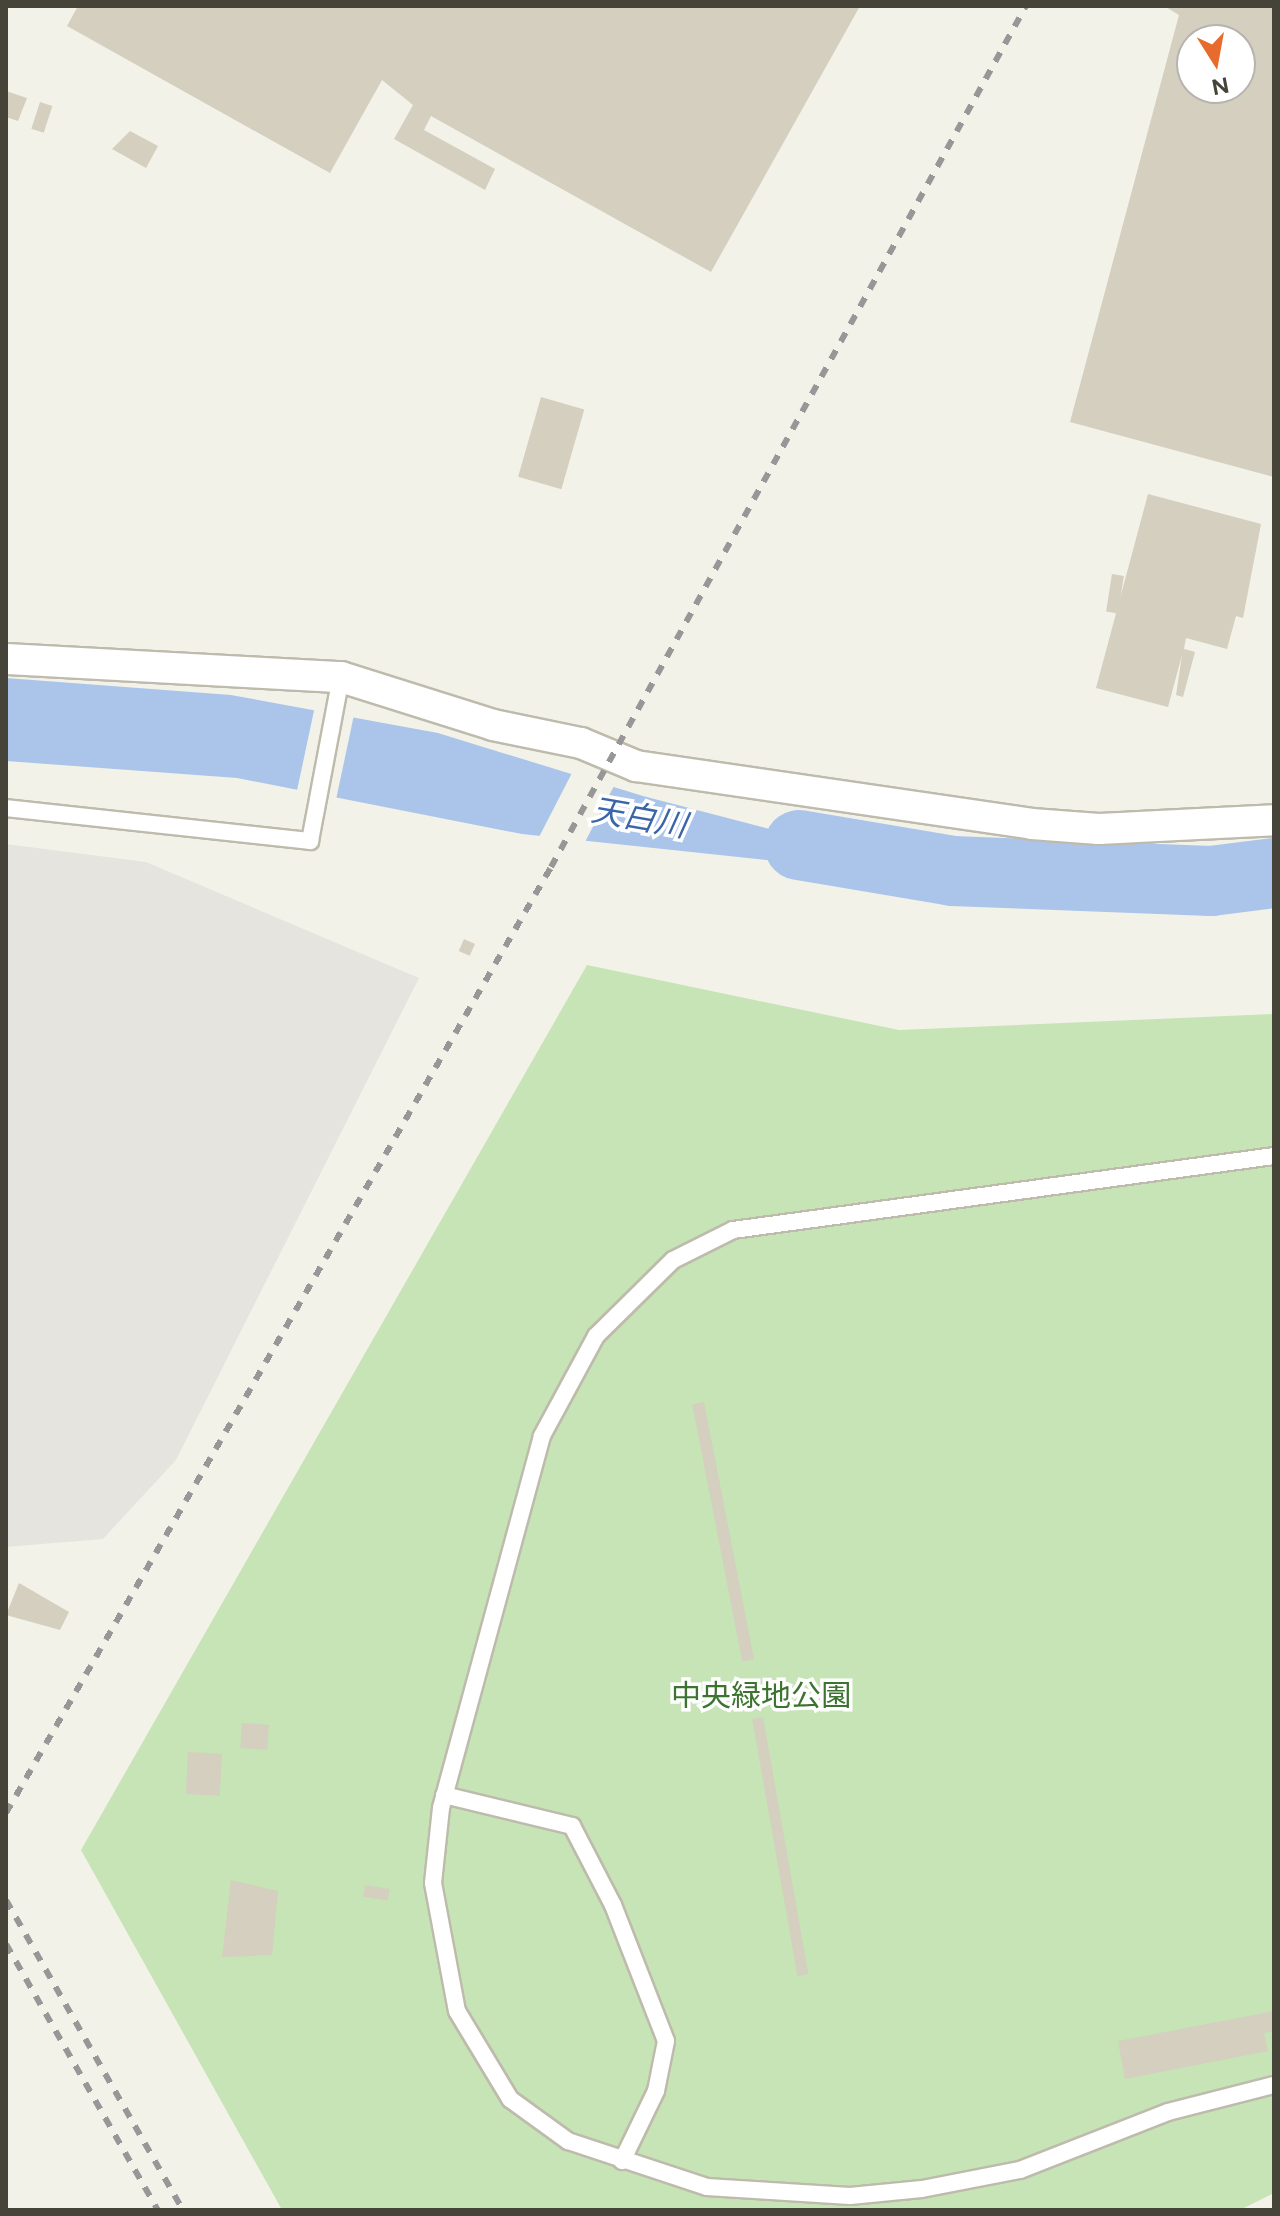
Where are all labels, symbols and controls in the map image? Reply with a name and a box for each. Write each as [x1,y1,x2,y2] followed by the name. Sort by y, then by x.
[1176,24,1256,104] north arrow
[1209,71,1231,101] text: N
[588,791,690,845] water label: 天白川
[671,1678,851,1714] park label: 中央緑地公園

